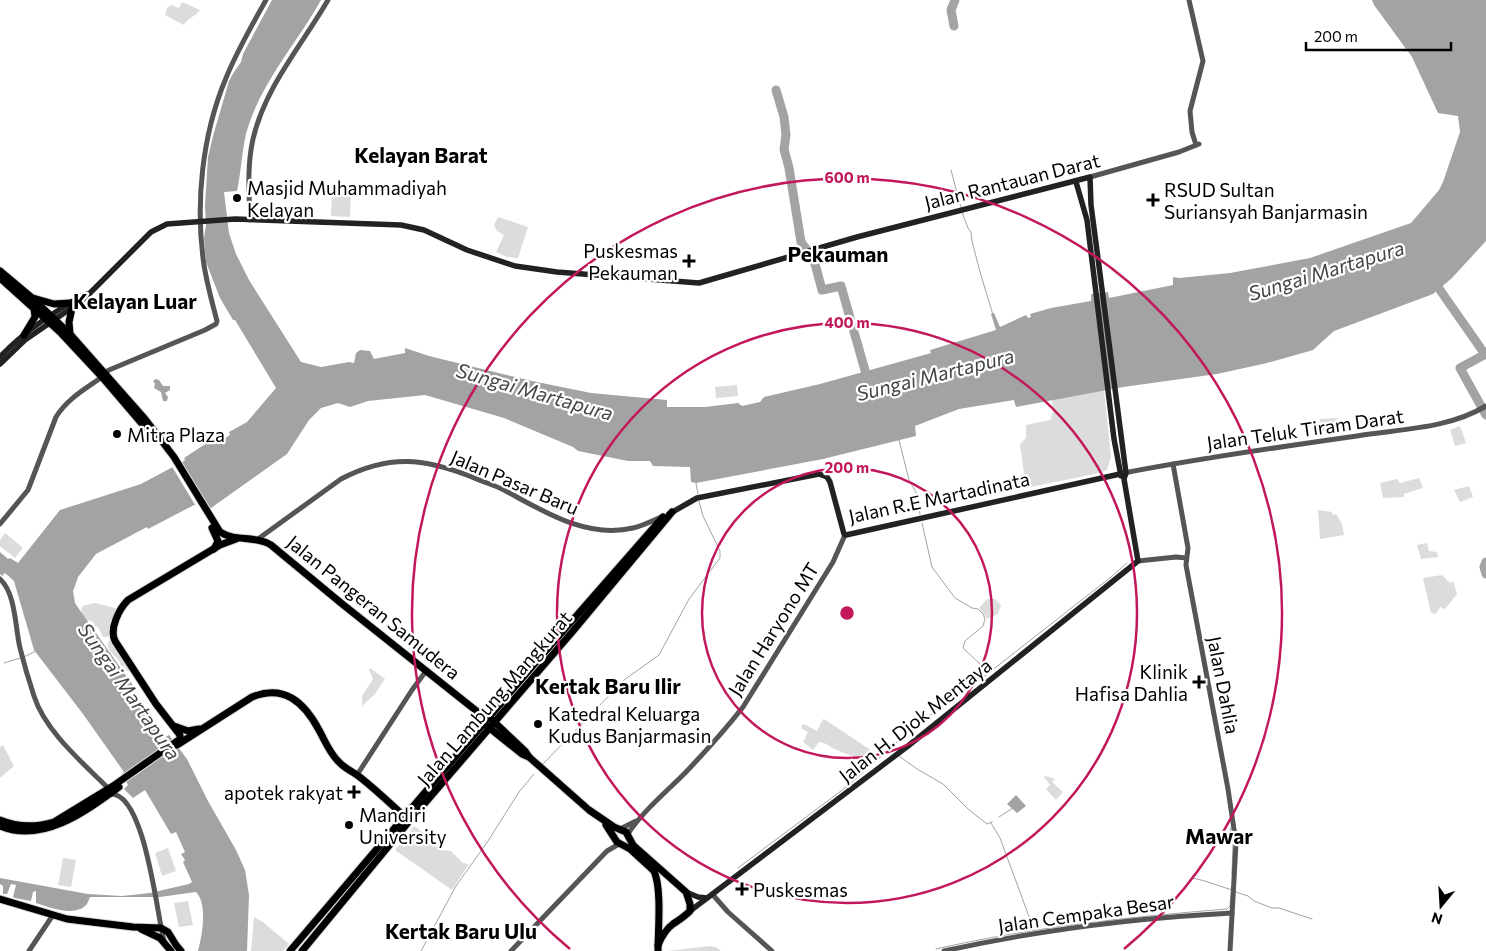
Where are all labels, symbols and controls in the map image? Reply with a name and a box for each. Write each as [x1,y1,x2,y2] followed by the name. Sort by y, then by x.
[1306,20,1451,52] scale bar
[1314,27,1358,45] text: 200 m
[354,142,488,167] district label: Kelayan Barat
[922,148,1102,214] street label: Jalan Rantauan Darat
[824,168,870,186] text: 600 m
[247,176,447,221] place label: Masjid Muhammadiyah Kelayan
[1164,178,1368,223] place label: RSUD Sultan Suriansyah Banjarmasin
[231,192,243,204] marker: Masjid Muhammadiyah Kelayan
[1146,193,1160,207] marker: RSUD Sultan Suriansyah Banjarmasin
[1245,235,1407,305] water label: Sungai Martapura
[583,239,678,284] place label: Puskesmas Pekauman
[787,241,889,266] district label: Pekauman
[682,254,696,268] marker: Puskesmas Pekauman
[73,288,197,313] district label: Kelayan Luar
[824,313,870,331] text: 400 m
[854,343,1016,405] water label: Sungai Martapura
[454,357,616,425] water label: Sungai Martapura
[1205,404,1405,454] street label: Jalan Teluk Tiram Darat
[127,423,225,446] place label: Mitra Plaza
[111,428,123,440] marker: Mitra Plaza
[448,445,582,519] street label: Jalan Pasar Baru
[825,458,869,476] text: 200 m
[846,467,1032,527] street label: Jalan R.E Martadinata
[283,530,465,684] street label: Jalan Pangeran Samudera
[723,558,823,700] street label: Jalan Haryono MT
[838,604,856,622] centre of rings
[412,606,576,790] street label: Jalan Lambung Mangkurat
[74,618,186,764] water label: Sungai Martapura
[1203,634,1245,736] street label: Jalan Dahlia
[834,653,996,787] street label: Jalan H. Djok Mentaya
[1075,660,1188,705] place label: Klinik Hafisa Dahlia
[535,673,681,698] district label: Kertak Baru Ilir
[1192,675,1206,689] marker: Klinik Hafisa Dahlia
[548,702,711,747] place label: Katedral Keluarga Kudus Banjarmasin
[532,718,544,730] marker: Katedral Keluarga Kudus Banjarmasin
[224,781,343,804] place label: apotek rakyat
[347,785,361,799] marker: apotek rakyat
[359,803,447,848] place label: Mandiri University
[343,819,355,831] marker: Mandiri University
[1185,823,1253,848] district label: Mawar
[753,878,848,901] place label: Puskesmas
[1416,881,1466,931] north arrow
[735,882,749,896] marker: Puskesmas
[996,889,1176,937] street label: Jalan Cempaka Besar
[1429,909,1444,929] text: N
[385,918,537,943] district label: Kertak Baru Ulu

